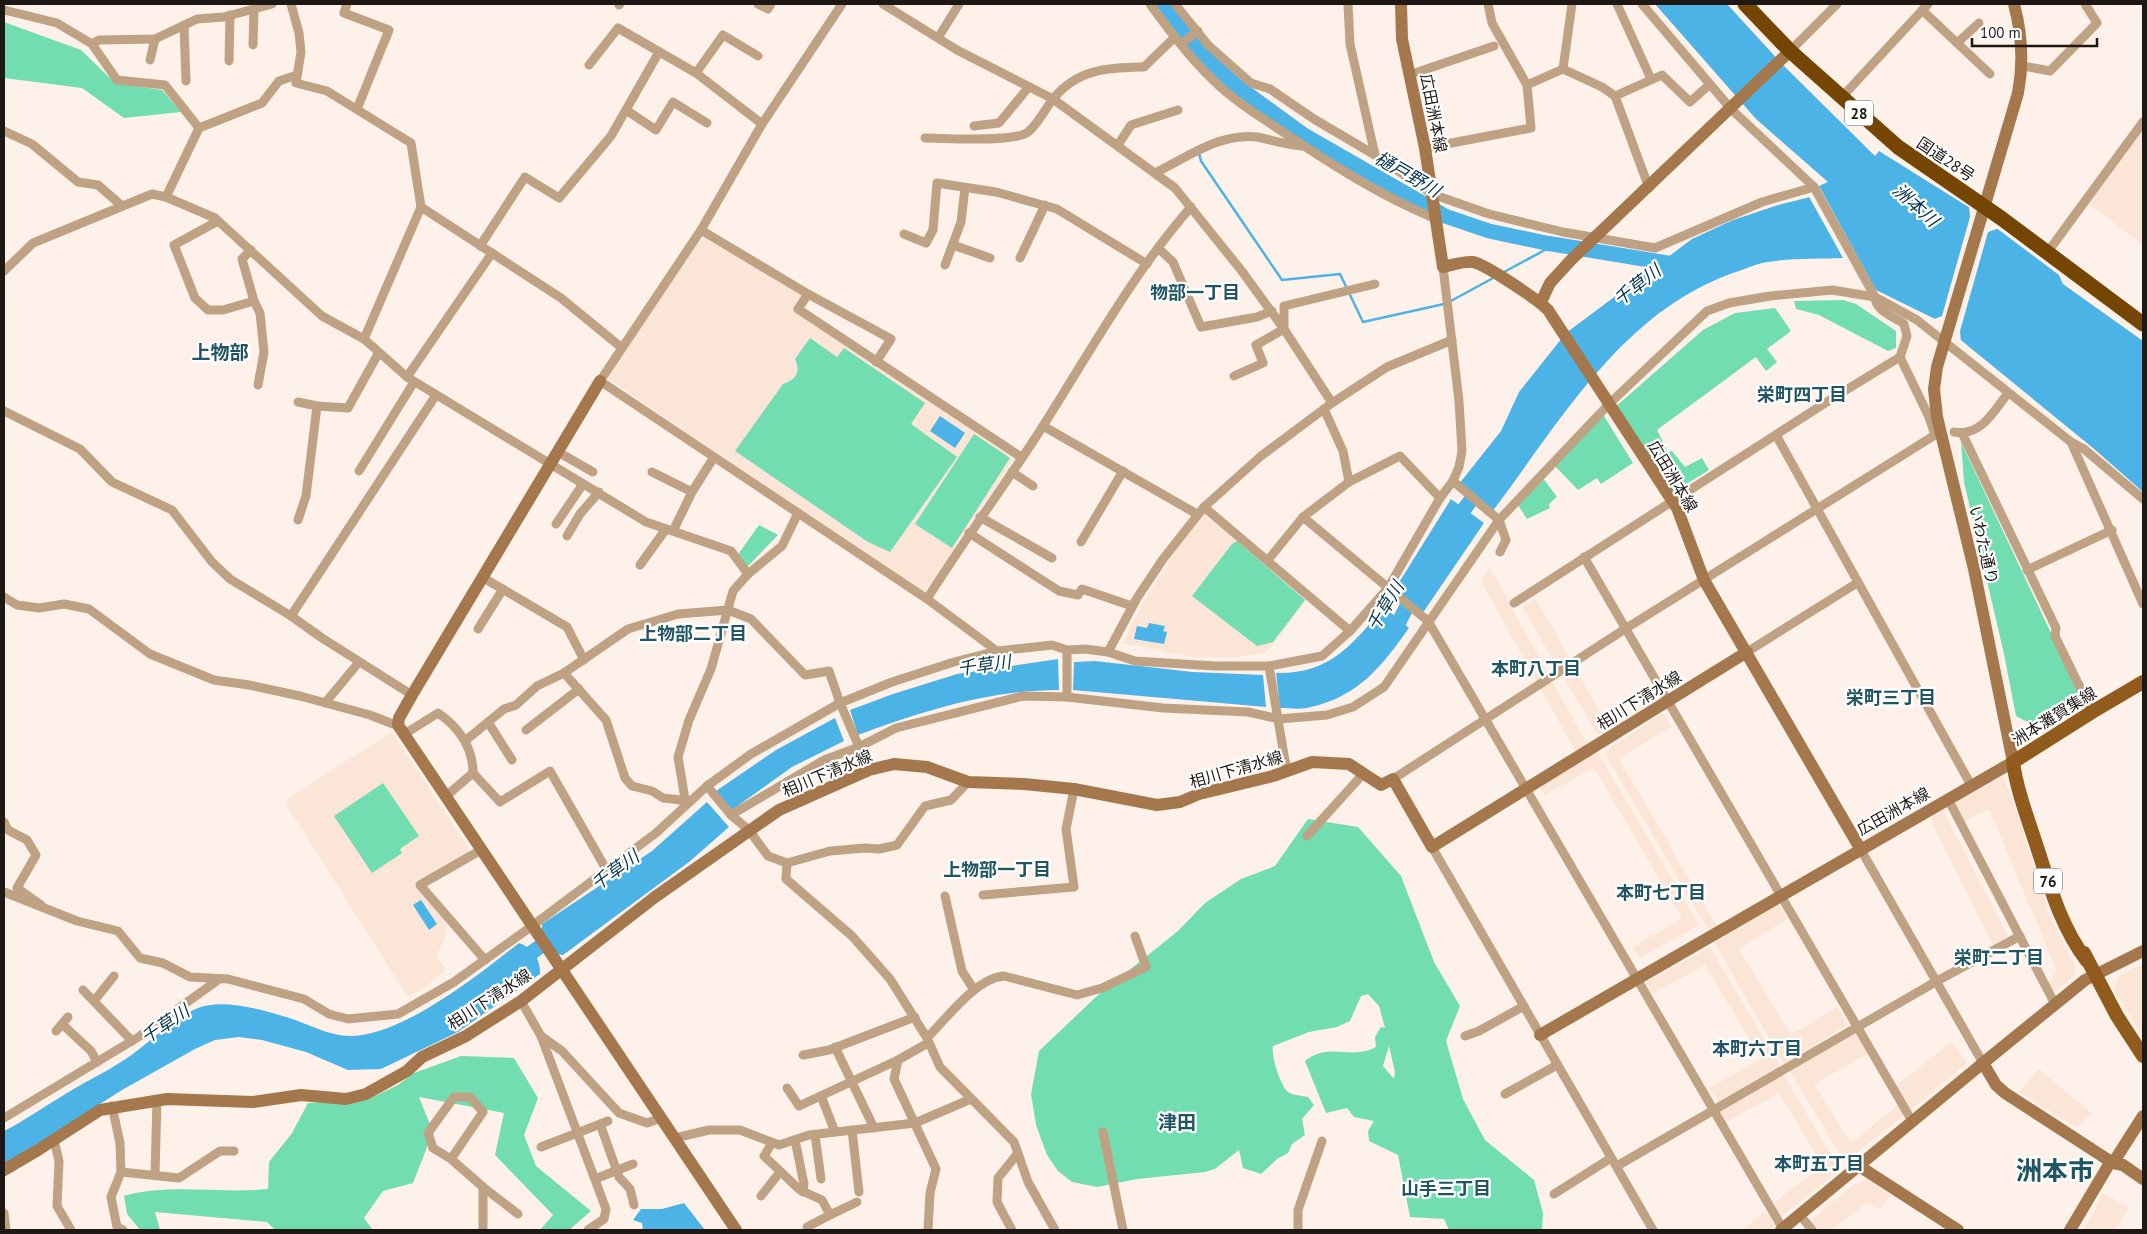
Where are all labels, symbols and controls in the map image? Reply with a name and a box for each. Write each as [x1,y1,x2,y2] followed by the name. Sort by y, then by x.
[1972,15,2097,47] scale bar
[1980,23,2021,42] text: 100 m
[1417,72,1451,154] street label: 広田洲本線
[1845,100,1873,126] road number: 28
[1913,132,1979,186] street label: 国道28号
[1371,146,1447,203] water label: 樋戸野川
[1888,178,1945,233] water label: 洲本川
[1609,258,1667,311] water label: 千草川
[1150,281,1240,304] district label: 物部一丁目
[191,340,249,364] district label: 上物部
[1757,383,1847,406] district label: 栄町四丁目
[1644,437,1702,515] street label: 広田洲本線
[1965,504,2003,586] street label: いわた通り
[1361,575,1410,635] water label: 千草川
[639,622,747,645] district label: 上物部二丁目
[956,650,1014,680] water label: 千草川
[1491,657,1581,680] district label: 本町八丁目
[1593,666,1685,734] street label: 相川下清水線
[2008,682,2100,750] street label: 洲本灘賀集線
[1846,686,1936,709] district label: 栄町三丁目
[779,745,875,801] street label: 相川下清水線
[1187,746,1285,792] street label: 相川下清水線
[1853,783,1933,839] street label: 広田洲本線
[586,844,645,895] water label: 千草川
[943,858,1051,881] district label: 上物部一丁目
[2034,868,2062,894] road number: 76
[1616,881,1706,904] district label: 本町七丁目
[1954,946,2044,969] district label: 栄町二丁目
[443,964,535,1034] street label: 相川下清水線
[136,998,195,1049] water label: 千草川
[1712,1037,1802,1060] district label: 本町六丁目
[1158,1110,1196,1134] district label: 津田
[1774,1152,1864,1175] district label: 本町五丁目
[2016,1154,2094,1187] district label: 洲本市
[1401,1177,1491,1200] district label: 山手三丁目

